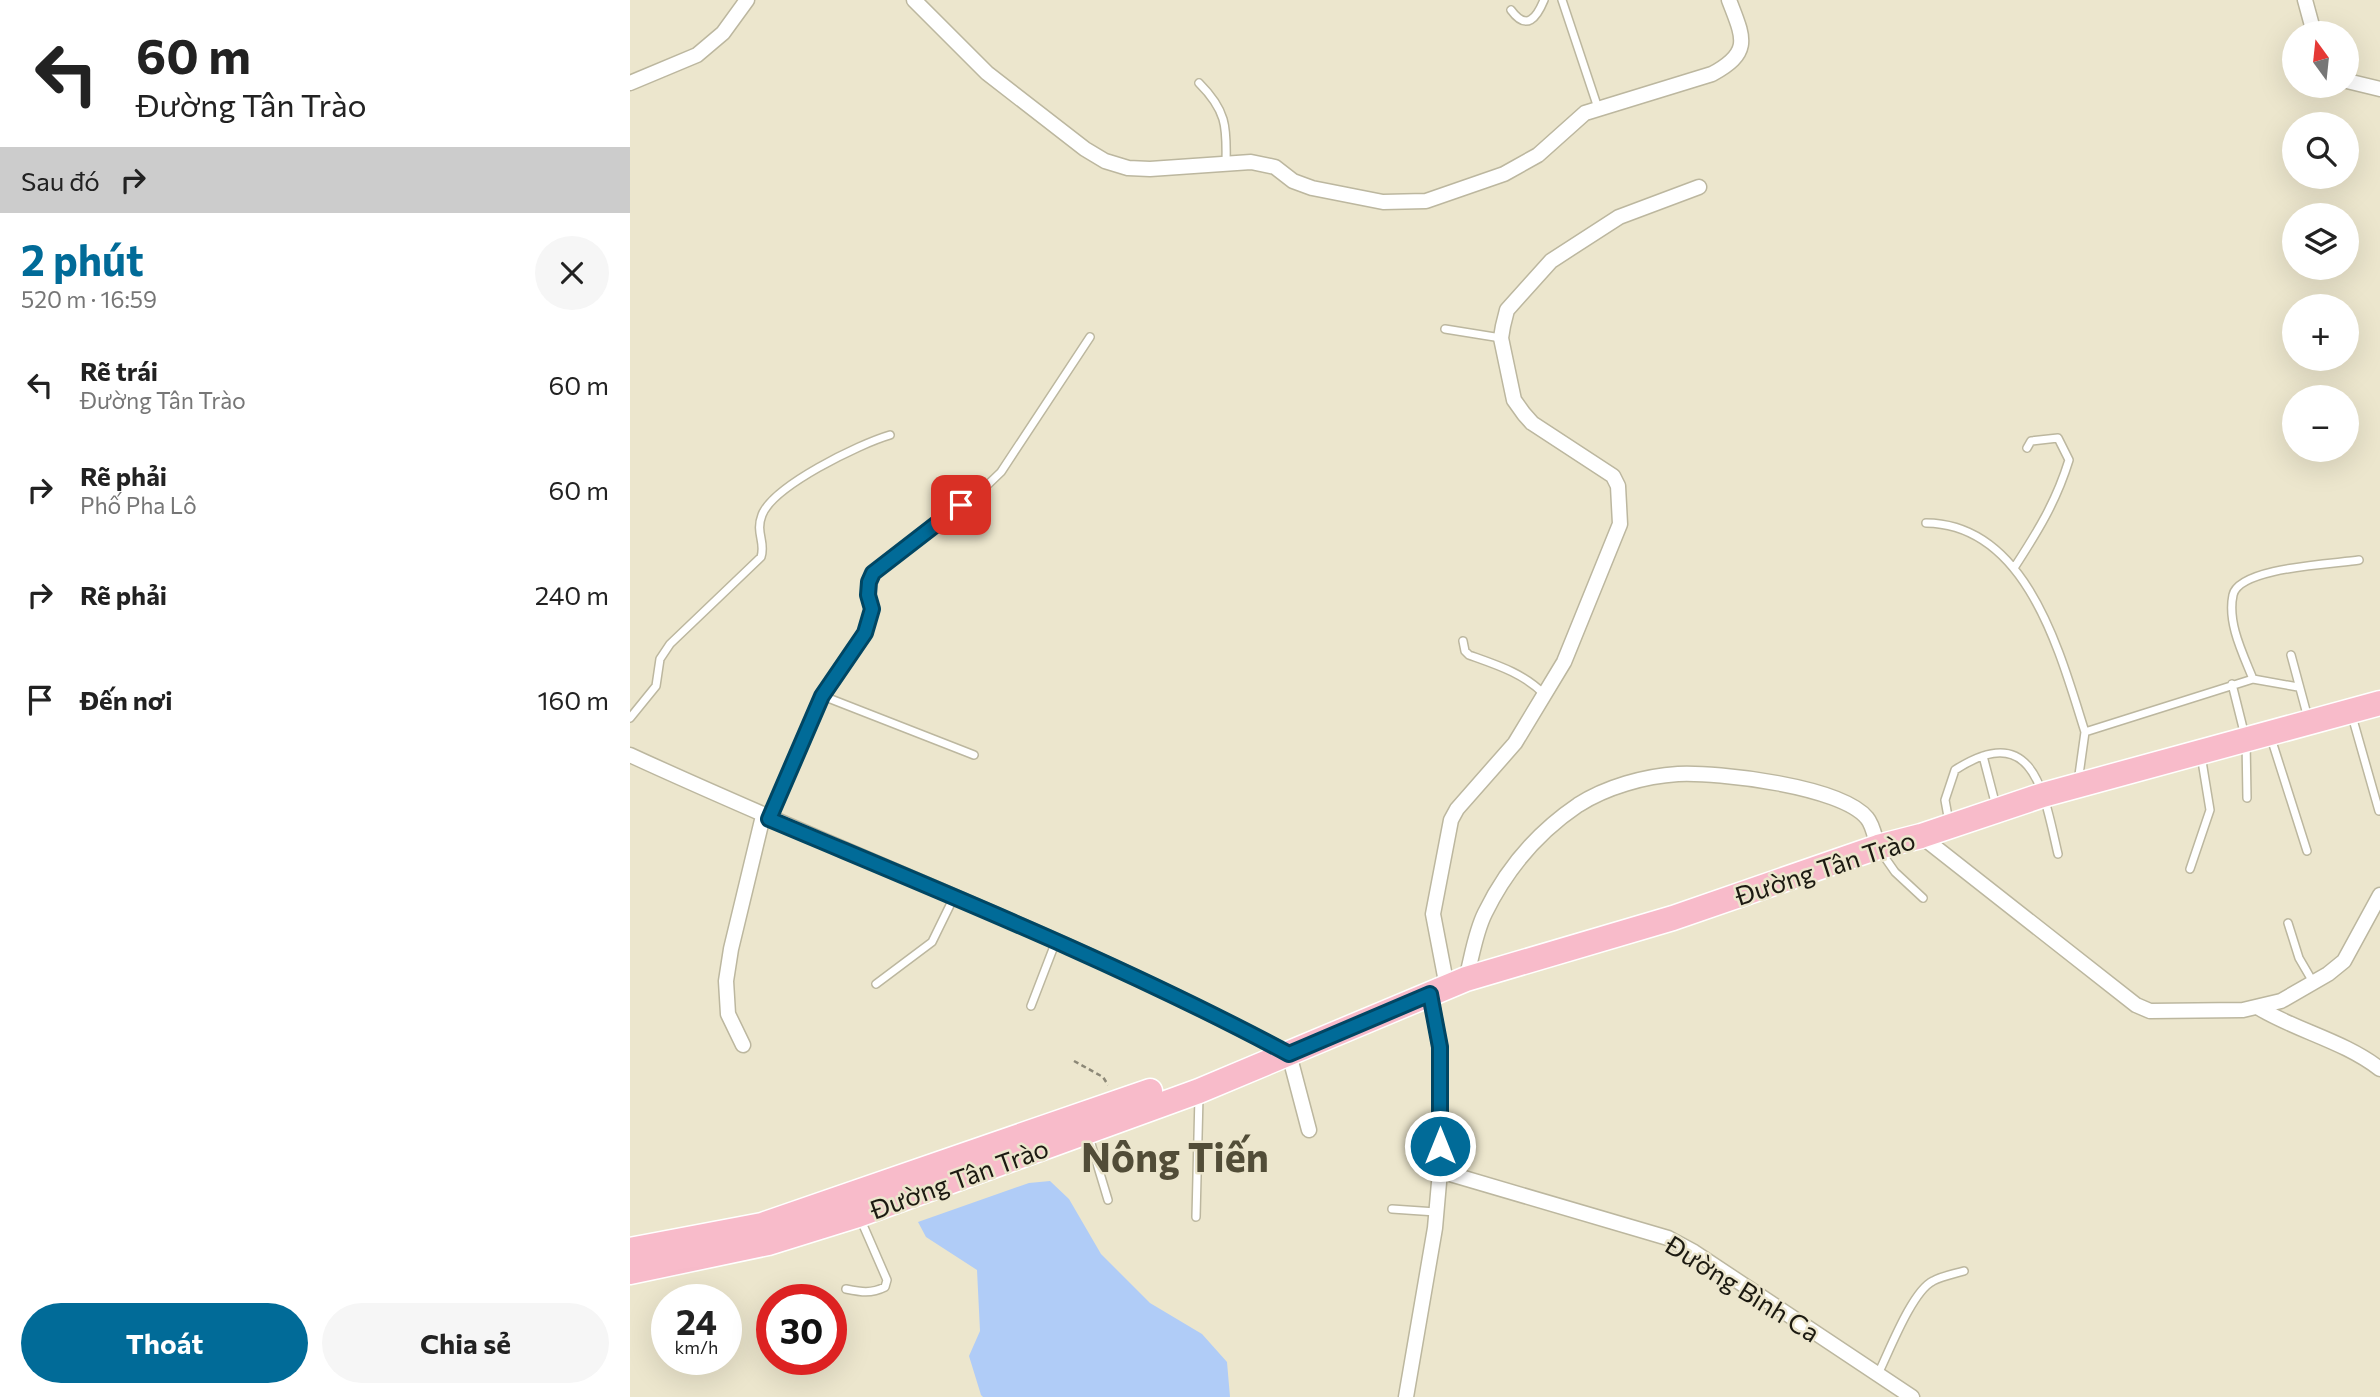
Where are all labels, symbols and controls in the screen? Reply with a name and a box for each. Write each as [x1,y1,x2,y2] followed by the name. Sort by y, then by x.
[2282,21,2359,98] north arrow
[2282,21,2359,462] map controls
[136,24,251,84] text: 60 m
[21,28,112,119] icon: left
[136,84,367,124] text: Đường Tân Trào
[2282,112,2359,189] button: search
[114,161,152,199] icon: right
[21,165,100,196] text: Sau đó
[2282,203,2359,280] button: layers
[21,233,144,285] text: 2 phút
[535,236,609,310] button: close
[21,285,157,313] text: 520 m · 16:59
[2282,294,2359,371] button: +
[80,355,158,386] text: Rẽ trái
[21,366,59,404] icon: left
[549,369,609,400] text: 60 m
[2282,385,2359,462] button: −
[80,386,246,414] text: Đường Tân Trào
[80,460,167,491] text: Rẽ phải
[21,471,59,509] icon: right
[549,474,609,505] text: 60 m
[931,475,991,535] pin
[942,486,980,524] icon: arrive
[80,491,197,519] text: Phố Pha Lô
[21,576,59,614] icon: right
[80,579,167,610] text: Rẽ phải
[535,579,609,610] text: 240 m
[21,681,59,719] icon: arrive
[80,684,173,715] text: Đến nơi
[537,684,609,715] text: 160 m
[1730,823,1919,911] street label: Đường Tân Trào
[1403,1109,1477,1183] position arrow
[865,1131,1052,1225] street label: Đường Tân Trào
[1081,1131,1269,1180] district label: Nông Tiến
[1659,1228,1826,1348] street label: Đường Bình Ca
[756,1284,847,1375] speed limit sign: 30
[676,1299,717,1342] text: 24
[21,1303,308,1383] button: Thoát
[322,1303,609,1383] button: Chia sẻ
[675,1336,718,1358] text: km/h

